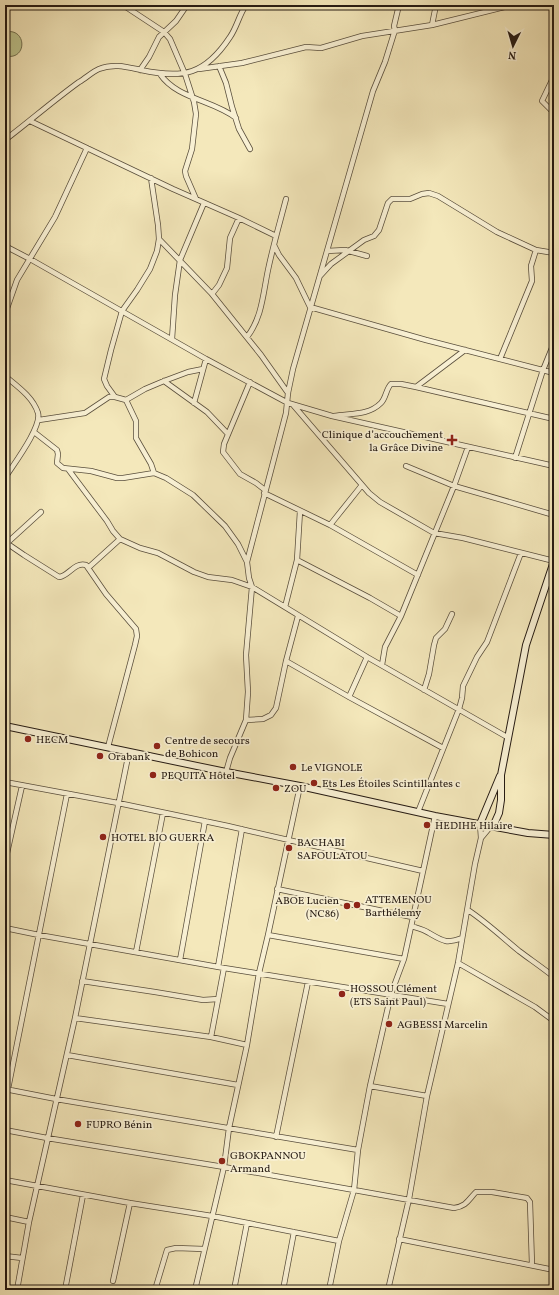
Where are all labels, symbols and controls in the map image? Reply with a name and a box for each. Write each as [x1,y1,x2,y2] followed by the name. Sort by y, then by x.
[493,26,533,66] north arrow
[508,47,517,62] text: N
[322,428,443,456] place label: Clinique d’accouchement la Grâce Divine
[446,434,458,446] marker: Clinique d’accouchement la Grâce Divine
[36,733,68,748] place label: HECM
[23,734,33,744] marker: HECM
[165,734,250,762] place label: Centre de secours de Bohicon
[152,741,162,751] marker: Centre de secours de Bohicon
[108,750,150,765] place label: Orabank
[95,751,105,761] marker: Orabank
[301,761,363,776] place label: Le VIGNOLE
[288,762,298,772] marker: Le VIGNOLE
[161,769,235,784] place label: PEQUITA Hôtel
[148,770,158,780] marker: PEQUITA Hôtel
[322,777,460,792] place label: Ets Les Étoiles Scintillantes c
[309,778,319,788] marker: Ets Les Étoiles Scintillantes c
[284,782,306,797] place label: ZOU
[271,783,281,793] marker: ZOU
[435,819,512,834] place label: HEDIHE Hilaire
[422,820,432,830] marker: HEDIHE Hilaire
[111,831,214,846] place label: HOTEL BIO GUERRA
[98,832,108,842] marker: HOTEL BIO GUERRA
[297,836,367,864] place label: BACHABI SAFOULATOU
[284,843,294,853] marker: BACHABI SAFOULATOU
[365,893,432,921] place label: ATTEMENOU Barthélemy
[275,894,339,922] place label: ABOE Lucien (NC86)
[352,900,362,910] marker: ATTEMENOU Barthélemy
[342,901,352,911] marker: ABOE Lucien (NC86)
[350,982,437,1010] place label: HOSSOU Clément (ETS Saint Paul)
[337,989,347,999] marker: HOSSOU Clément (ETS Saint Paul)
[397,1018,488,1033] place label: AGBESSI Marcelin
[384,1019,394,1029] marker: AGBESSI Marcelin
[86,1118,153,1133] place label: FUPRO Bénin
[73,1119,83,1129] marker: FUPRO Bénin
[230,1149,306,1177] place label: GBOKPANNOU Armand
[217,1156,227,1166] marker: GBOKPANNOU Armand

